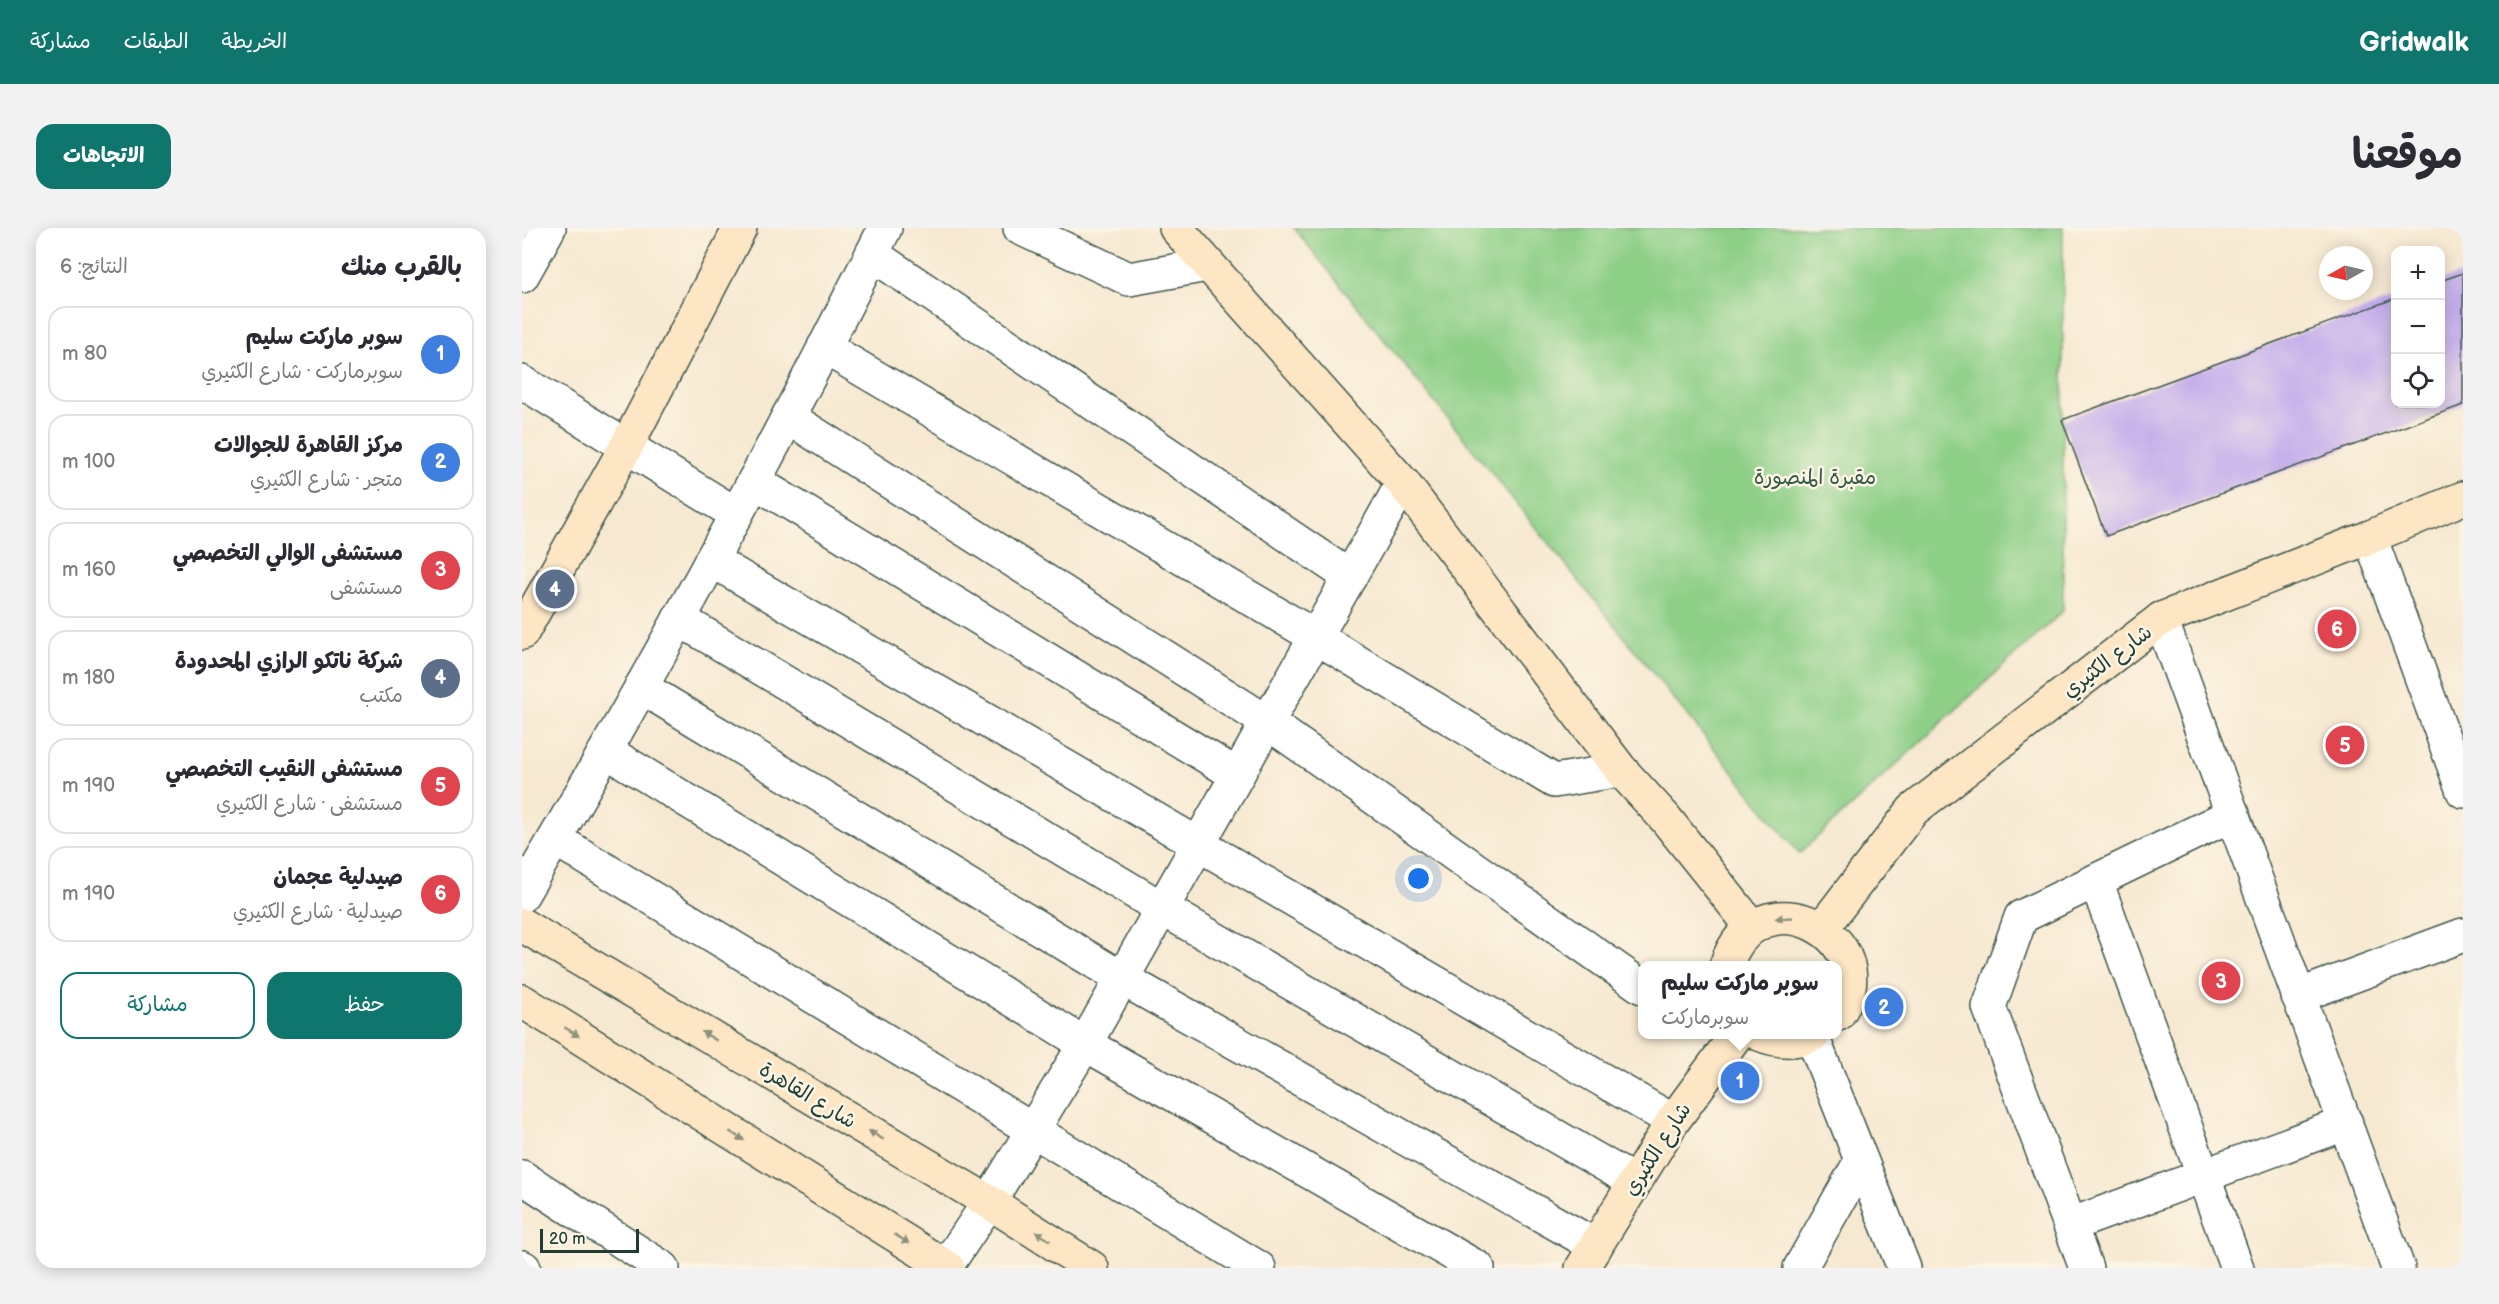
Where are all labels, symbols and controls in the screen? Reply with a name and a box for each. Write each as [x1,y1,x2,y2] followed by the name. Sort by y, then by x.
[2359,26,2469,59] text: Gridwalk
[30,29,91,54] text: مشاركة
[124,29,189,54] text: الطبقات
[222,29,287,54] text: الخريطة
[36,124,171,189] button: الاتجاهات
[2352,130,2463,181] text: موقعنا
[2319,246,2373,300] north arrow
[2391,246,2445,408] map controls
[2391,246,2445,300] button: +
[341,252,462,283] text: بالقرب منك
[60,255,128,279] text: النتائج: 6
[2391,300,2445,354] button: −
[246,324,403,351] text: سوبر ماركت سليم
[62,342,107,366] text: 80 m
[436,342,445,366] text: 1
[2391,354,2445,408] button: locate
[201,360,403,384] text: سوبرماركت · شارع الكثيري
[214,432,403,459] text: مركز القاهرة للجوالات
[62,450,115,474] text: 100 m
[435,450,447,474] text: 2
[1754,465,1876,490] park label: مقبرة المنصورة
[250,468,403,492] text: متجر · شارع الكثيري
[173,540,403,567] text: مستشفى الوالي التخصصي
[62,558,116,582] text: 160 m
[435,558,446,582] text: 3
[536,566,574,612] pin: 4
[330,576,403,600] text: مستشفى
[2318,606,2356,652] pin: 6
[2057,620,2158,705] street label: شارع الكثيري
[175,648,403,675] text: شركة ناتكو الرازي المحدودة
[62,666,115,690] text: 180 m
[435,666,446,690] text: 4
[359,684,403,708] text: مكتب
[2326,722,2364,768] pin: 5
[166,756,403,783] text: مستشفى النقيب التخصصي
[62,774,115,798] text: 190 m
[435,774,446,798] text: 5
[216,792,403,816] text: مستشفى · شارع الكثيري
[273,864,403,891] text: صيدلية عجمان
[1404,864,1433,893] your location
[62,882,115,906] text: 190 m
[434,882,447,906] text: 6
[233,900,403,924] text: صيدلية · شارع الكثيري
[1775,913,1794,922] one-way arrow
[2202,958,2240,1004] pin: 3
[1638,961,1842,1039] popup
[1661,970,1819,997] text: سوبر ماركت سليم
[60,972,255,1039] button: مشاركة
[267,972,462,1039] button: حفظ
[1864,984,1904,1030] pin: 2
[1661,1006,1749,1030] text: سوبرماركت
[563,1026,579,1038] one-way arrow
[701,1030,717,1041] one-way arrow
[754,1057,861,1136] street label: شارع القاهرة
[1720,1058,1760,1104] pin: 1
[1618,1098,1698,1202] street label: شارع الكثيري
[729,1130,745,1141] one-way arrow
[867,1130,884,1140] one-way arrow
[540,1226,639,1254] scale bar
[549,1230,585,1249] text: 20 m
[1035,1231,1051,1242] one-way arrow
[894,1234,910,1245] one-way arrow

